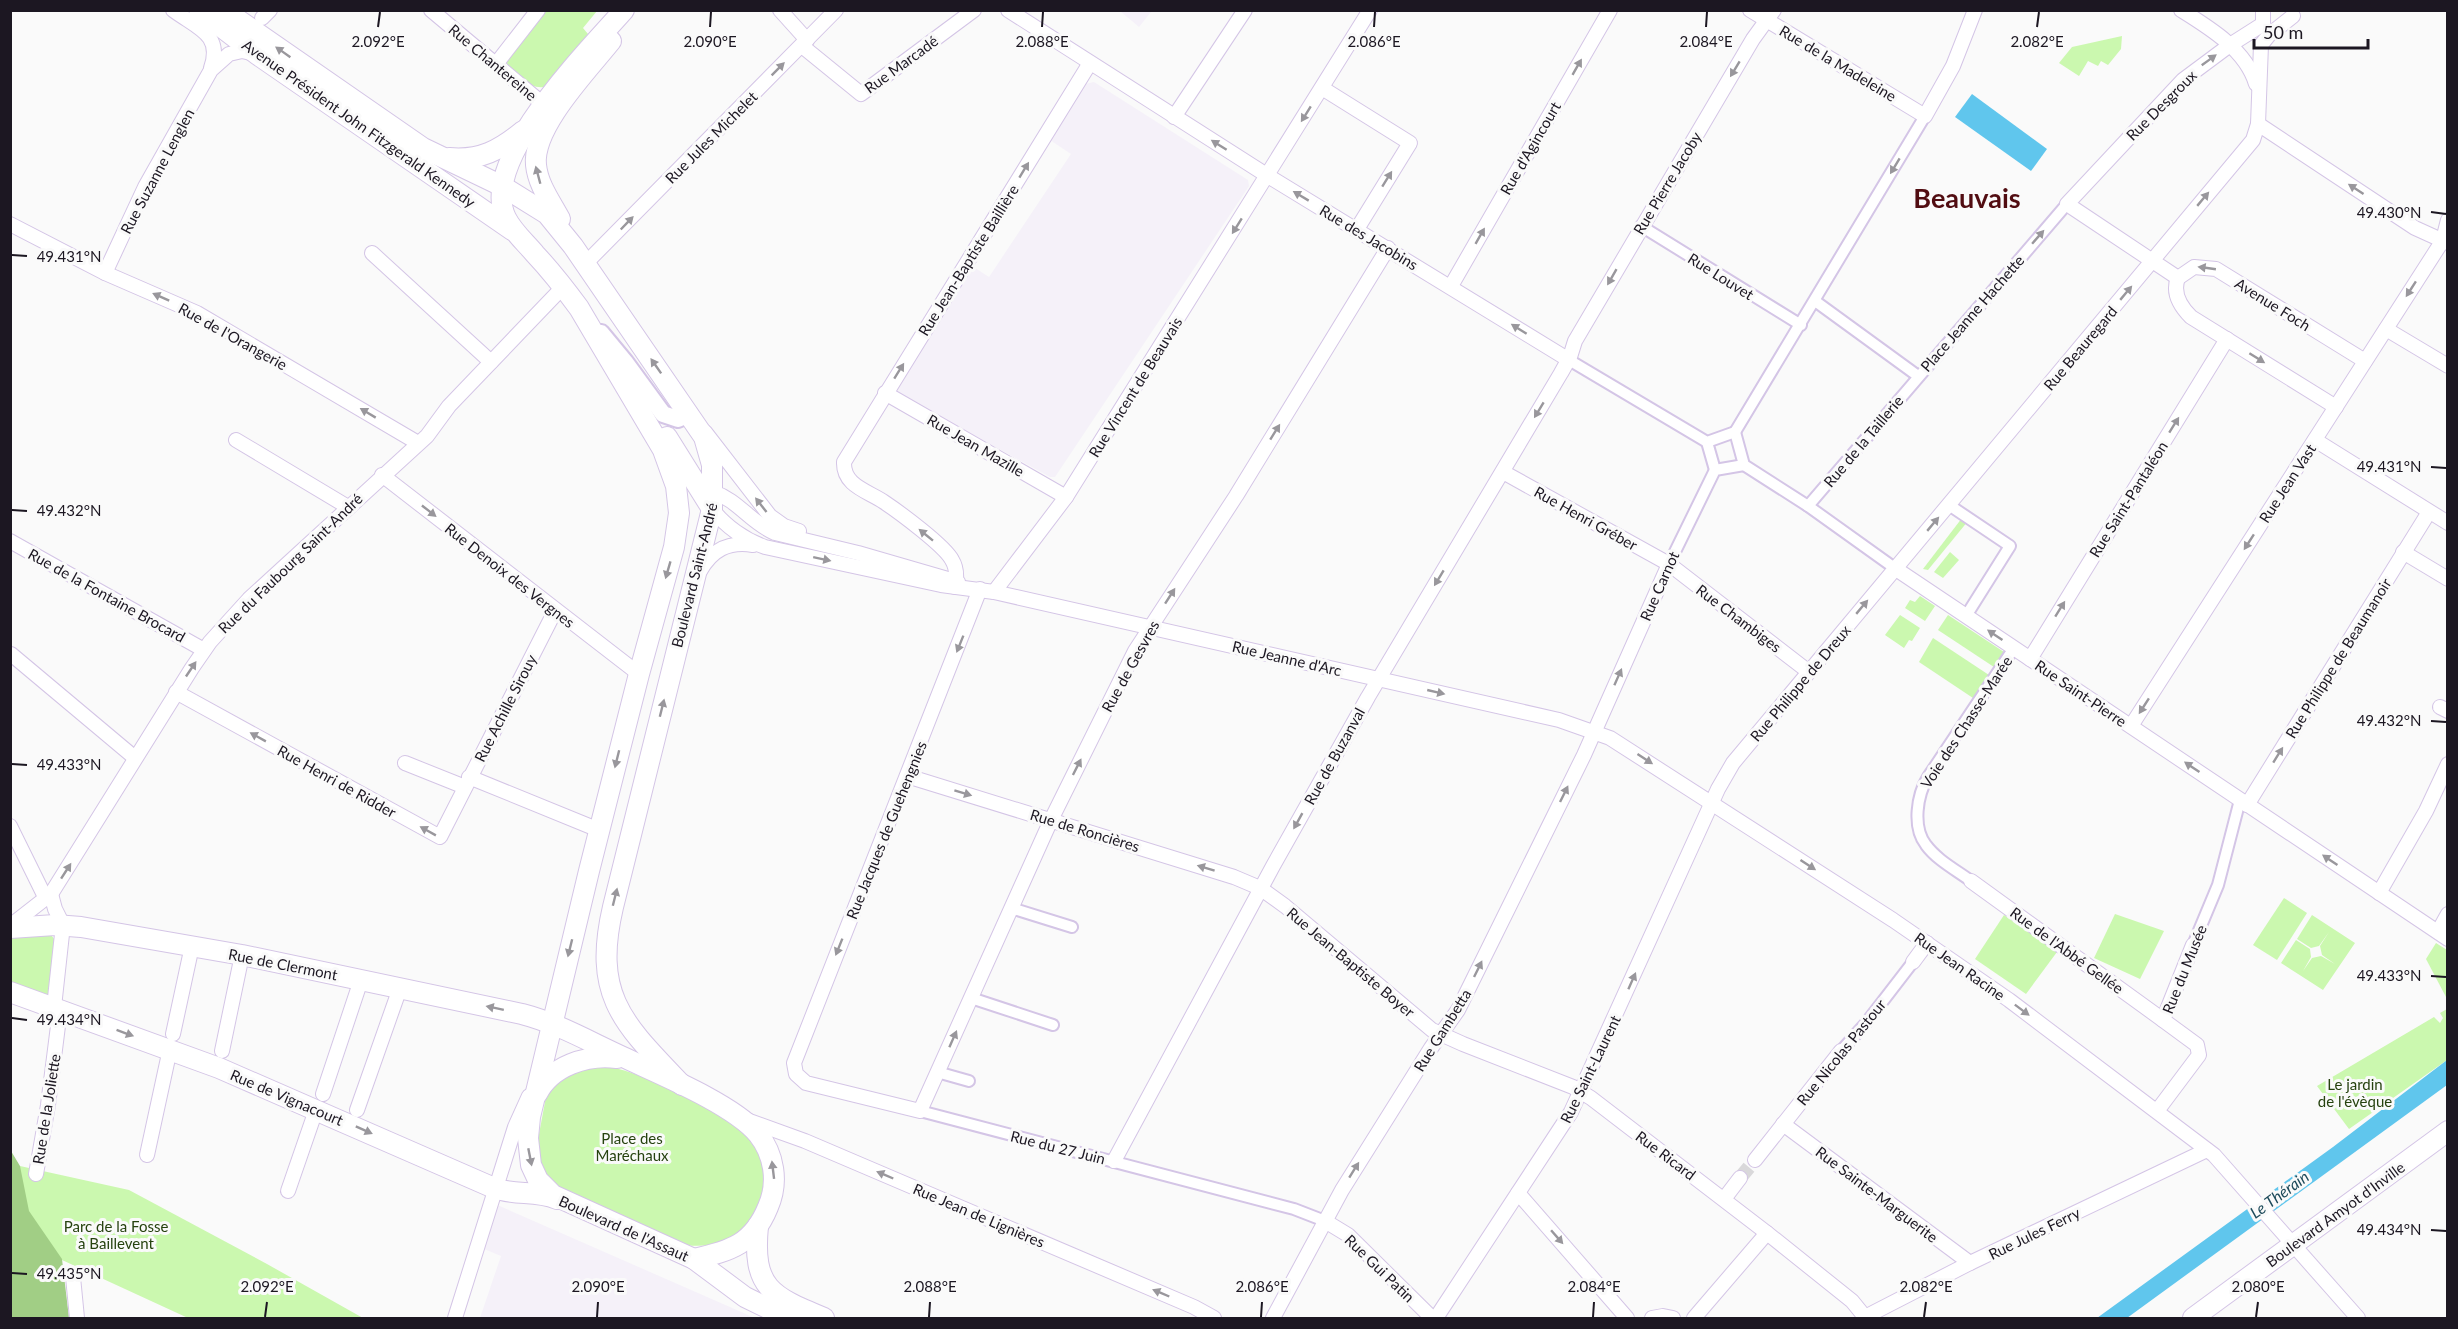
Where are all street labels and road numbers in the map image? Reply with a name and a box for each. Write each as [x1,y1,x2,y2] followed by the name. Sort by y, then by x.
[445,20,541,104] street label: Rue Chantereine
[1776,21,1900,105] street label: Rue de la Madeleine
[861,31,941,97] street label: Rue Marcadé
[239,35,479,211] street label: Avenue Président John Fitzgerald Kennedy
[2122,66,2200,144] street label: Rue Desgroux
[661,87,761,187] street label: Rue Jules Michelet
[1496,98,1564,198] street label: Rue d'Agincourt
[116,105,198,237] street label: Rue Suzanne Lenglen
[1629,128,1705,238] street label: Rue Pierre Jacoby
[914,181,1022,339] street label: Rue Jean-Baptiste Baillière
[1317,201,1421,273] street label: Rue des Jacobins
[1685,249,1758,304] street label: Rue Louvet
[1917,251,2028,375] street label: Place Jeanne Hachette
[2232,274,2314,334] street label: Avenue Foch
[175,299,291,373] street label: Rue de l'Orangerie
[2040,302,2120,394] street label: Rue Beauregard
[1084,314,1186,460] street label: Rue Vincent de Beauvais
[1819,392,1907,490] street label: Rue de la Taillerie
[924,410,1028,480] street label: Rue Jean Mazille
[2085,438,2171,560] street label: Rue Saint-Pantaléon
[2255,440,2319,526] street label: Rue Jean Vast
[1531,482,1641,554] street label: Rue Henri Gréber
[214,489,366,637] street label: Rue du Faubourg Saint-André
[667,501,721,649] street label: Boulevard Saint-André
[442,519,578,631] street label: Rue Denoix des Vergnes
[25,544,189,646] street label: Rue de la Fontaine Brocard
[1636,548,1683,624] street label: Rue Carnot
[2281,574,2395,741] street label: Rue Philippe de Beaumanoir
[1693,580,1785,656] street label: Rue Chambiges
[1097,617,1163,715] street label: Rue de Gesvres
[1746,621,1854,745] street label: Rue Philippe de Dreux
[1231,637,1343,679] street label: Rue Jeanne d'Arc
[470,651,540,765] street label: Rue Achille Sirouy
[1917,652,2016,791] street label: Voie des Chasse-Marée
[2032,656,2130,730] street label: Rue Saint-Pierre
[1300,704,1368,808] street label: Rue de Buzanval
[842,738,930,922] street label: Rue Jacques de Guehengnies
[275,741,400,821] street label: Rue Henri de Ridder
[1028,805,1142,855] street label: Rue de Roncières
[1284,903,1419,1021] street label: Rue Jean-Baptiste Boyer
[2007,903,2127,997] street label: Rue de l'Abbé Gellée
[2158,922,2210,1016] street label: Rue du Musée
[1911,928,2009,1004] street label: Rue Jean Racine
[227,945,340,984] street label: Rue de Clermont
[1409,985,1475,1075] street label: Rue Gambetta
[1793,995,1890,1109] street label: Rue Nicolas Pastour
[1556,1012,1624,1126] street label: Rue Saint-Laurent
[28,1052,64,1165] street label: Rue de la Joliette
[228,1065,347,1129] street label: Rue de Vignacourt
[1009,1127,1107,1167] street label: Rue du 27 Juin
[1633,1127,1699,1183] street label: Rue Ricard
[1812,1142,1942,1246] street label: Rue Sainte-Marguerite
[2262,1158,2408,1270] street label: Boulevard Amyot d'Inville
[911,1179,1047,1251] street label: Rue Jean de Lignières
[556,1191,692,1265] street label: Boulevard de l'Assaut
[1985,1203,2083,1263] street label: Rue Jules Ferry
[1342,1230,1418,1306] street label: Rue Gui Patin

